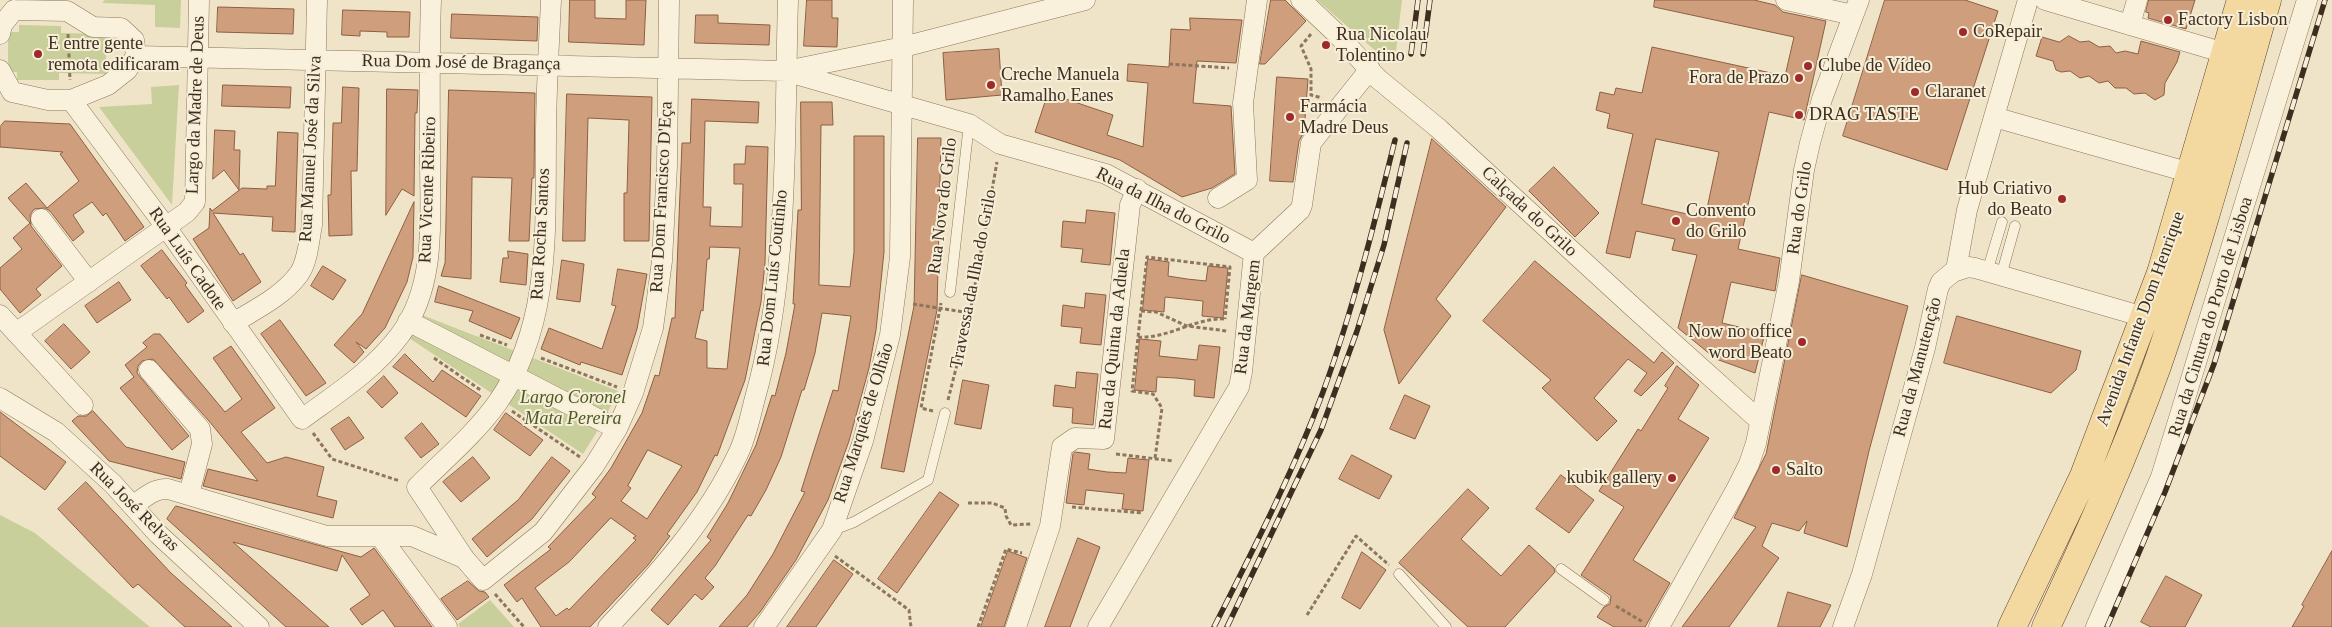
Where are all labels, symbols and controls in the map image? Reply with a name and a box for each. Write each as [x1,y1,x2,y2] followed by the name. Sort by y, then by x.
[2178,9,2287,31] place label: Factory Lisbon
[2162,14,2174,26] marker: Factory Lisbon
[182,15,210,195] street label: Largo da Madre de Deus
[1973,21,2042,43] place label: CoRepair
[1336,24,1426,66] place label: Rua Nicolau Tolentino
[1957,26,1969,38] marker: CoRepair
[48,33,179,76] place label: E entre gente remota edificaram
[1320,39,1332,51] marker: Rua Nicolau Tolentino
[32,48,44,60] marker: E entre gente remota edificaram
[361,50,561,76] street label: Rua Dom José de Bragança
[295,55,327,243] street label: Rua Manuel José da Silva
[1818,55,1931,77] place label: Clube de Vídeo
[1802,60,1814,72] marker: Clube de Vídeo
[1001,64,1119,106] place label: Creche Manuela Ramalho Eanes
[1689,67,1789,89] place label: Fora de Prazo
[1793,72,1805,84] marker: Fora de Prazo
[985,79,997,91] marker: Creche Manuela Ramalho Eanes
[1925,81,1986,103] place label: Claranet
[1909,86,1921,98] marker: Claranet
[1300,96,1388,138] place label: Farmácia Madre Deus
[646,101,678,293] street label: Rua Dom Francisco D'Eça
[1809,104,1919,126] place label: DRAG TASTE
[1793,109,1805,121] marker: DRAG TASTE
[1284,111,1296,123] marker: Farmácia Madre Deus
[415,116,441,264] street label: Rua Vicente Ribeiro
[924,136,962,276] street label: Rua Nova do Grilo
[1783,160,1817,256] street label: Rua do Grilo
[1477,162,1581,262] street label: Calçada do Grilo
[1092,163,1234,249] street label: Rua da Ilha do Grilo
[527,168,555,300] street label: Rua Rocha Santos
[1958,178,2052,220] place label: Hub Criativo do Beato
[946,187,1002,371] street label: Travessa da Ilha do Grilo
[753,189,793,367] street label: Rua Dom Luís Coutinho
[2056,193,2068,205] marker: Hub Criativo do Beato
[2164,194,2258,440] street label: Rua da Cintura do Porto de Lisboa
[1686,200,1756,242] place label: Convento do Grilo
[143,203,231,315] street label: Rua Luís Cadote
[2092,209,2190,429] street label: Avenida Infante Dom Henrique
[1670,215,1682,227] marker: Convento do Grilo
[1095,247,1135,431] street label: Rua da Quinta da Aduela
[1230,258,1266,376] street label: Rua da Margem
[1889,295,1947,439] street label: Rua da Manutenção
[1688,321,1792,364] place label: Now no office word Beato
[1796,336,1808,348] marker: Now no office word Beato
[829,340,899,506] street label: Rua Marquês de Olhão
[520,387,626,429] park label: Largo Coronel Mata Pereira
[85,458,183,556] street label: Rua José Relvas
[1786,459,1823,481] place label: Salto
[1770,464,1782,476] marker: Salto
[1567,467,1662,489] place label: kubik gallery
[1666,472,1678,484] marker: kubik gallery

